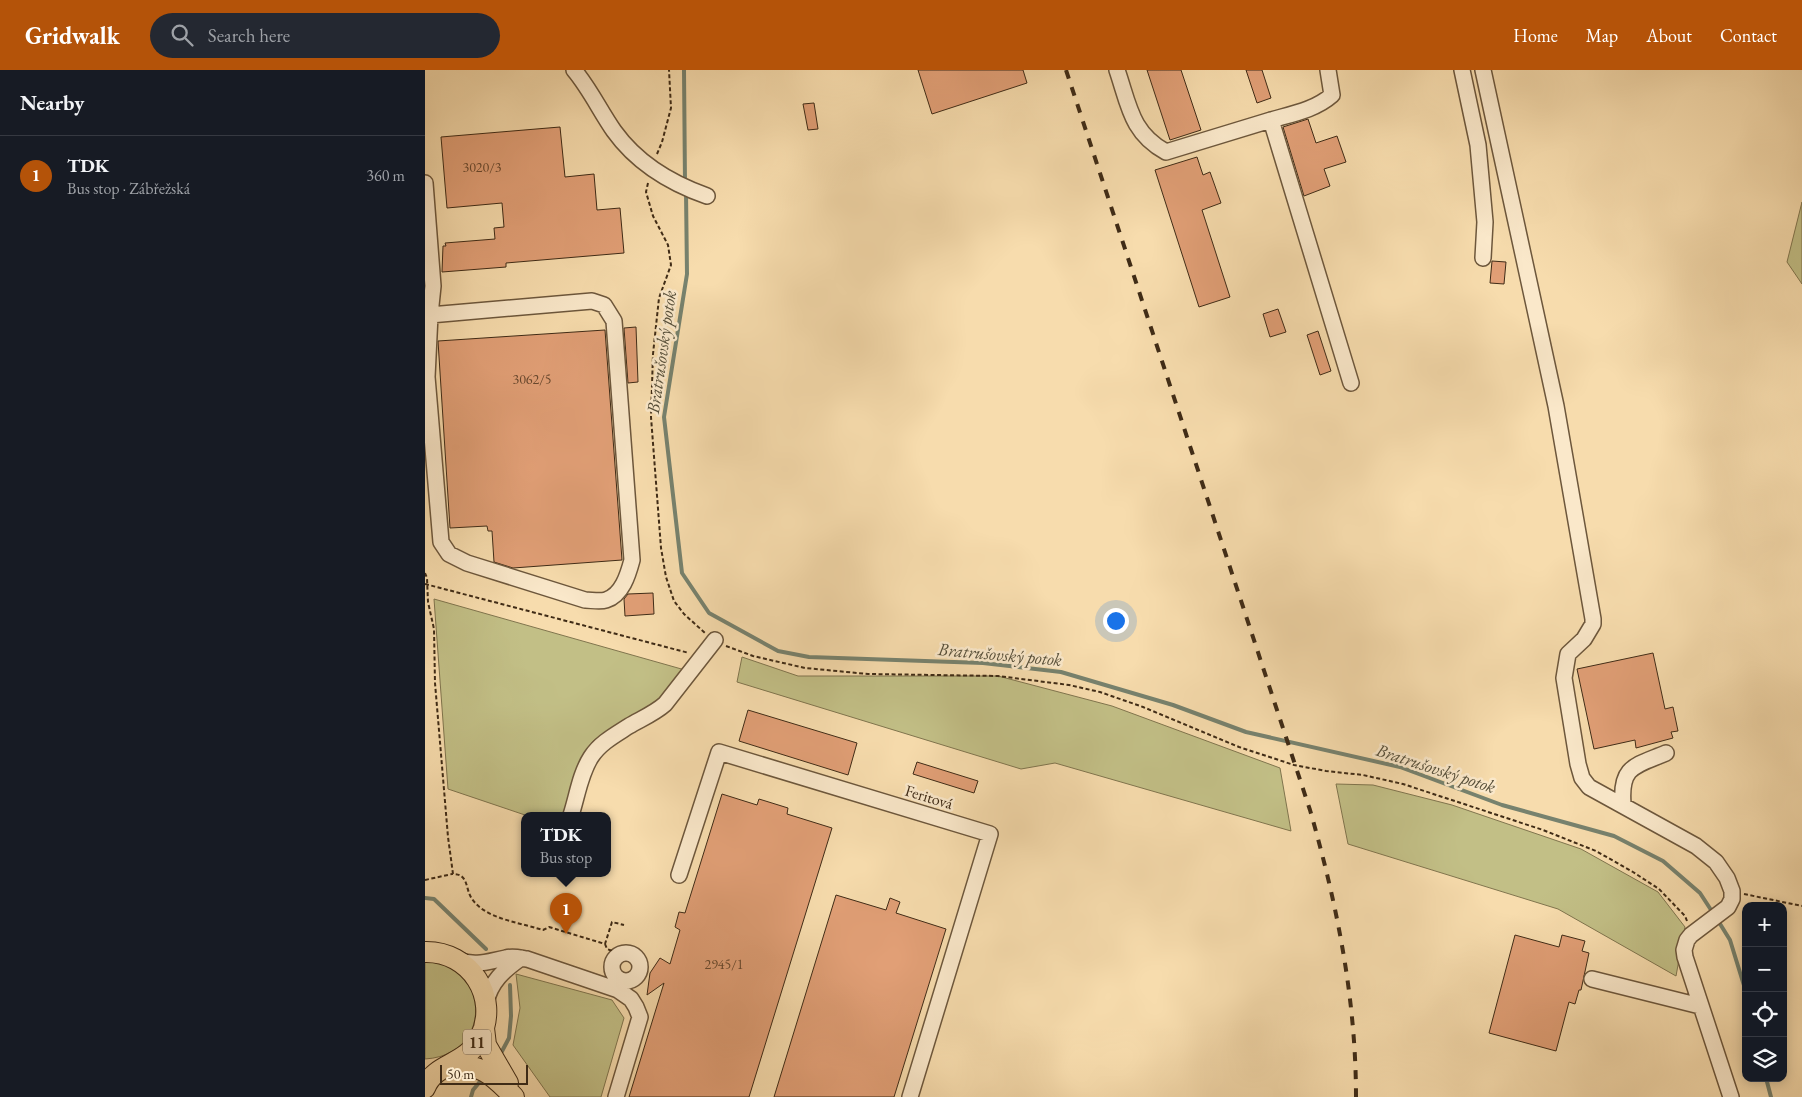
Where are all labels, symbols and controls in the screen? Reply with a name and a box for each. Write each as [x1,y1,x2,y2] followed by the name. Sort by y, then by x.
[150,13,500,58] search box
[25,20,120,51] text: Gridwalk
[168,21,196,49] icon: search
[208,23,290,48] text: Search here
[1513,24,1558,47] text: Home
[1586,24,1618,47] text: Map
[1646,24,1692,47] text: About
[1720,24,1777,47] text: Contact
[20,89,84,116] text: Nearby
[67,153,109,178] text: TDK
[462,158,502,176] house number: 3020/3
[32,165,40,186] text: 1
[366,165,405,186] text: 360 m
[67,178,190,199] text: Bus stop · Zábřežská
[641,289,682,416] water label: Bratrušovský potok
[512,370,552,388] house number: 3062/5
[1103,608,1129,634] your location
[936,637,1063,672] water label: Bratrušovský potok
[1372,738,1499,799] water label: Bratrušovský potok
[902,780,956,814] street label: Feritová
[521,812,611,877] popup
[540,822,582,847] text: TDK
[540,847,592,868] text: Bus stop
[550,893,582,934] pin: 1
[1742,902,1787,1082] map controls
[1742,902,1787,947] button: +
[1742,947,1787,992] button: −
[704,955,744,973] house number: 2945/1
[1742,992,1787,1037] button: locate
[463,1030,491,1054] road number: 11
[1742,1037,1787,1082] button: layers
[440,1062,527,1085] scale bar
[447,1065,474,1083] text: 50 m

